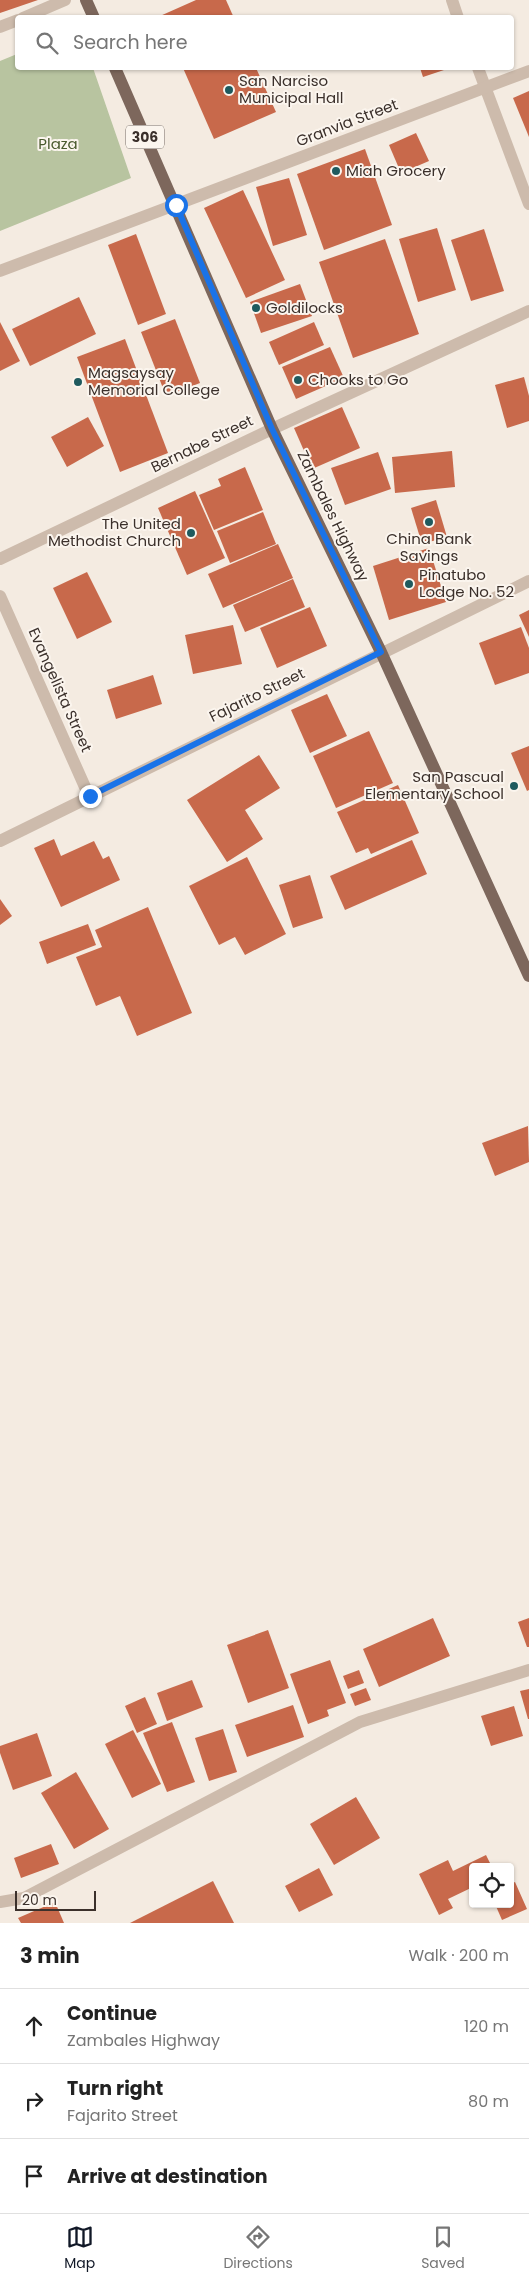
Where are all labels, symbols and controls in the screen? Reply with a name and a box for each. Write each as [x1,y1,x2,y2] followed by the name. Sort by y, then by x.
[15,15,514,70] search box
[33,29,61,57] icon: search
[73,29,187,56] text: Search here
[239,70,343,108] place label: San Narciso Municipal Hall
[223,84,235,96] marker: San Narciso Municipal Hall
[293,94,401,152] street label: Granvia Street
[126,125,164,148] road number: 306
[38,133,78,154] park label: Plaza
[346,160,446,181] place label: Miah Grocery
[330,165,342,177] marker: Miah Grocery
[165,194,188,217] route start
[266,297,343,318] place label: Goldilocks
[250,302,262,314] marker: Goldilocks
[88,362,220,400] place label: Magsaysay Memorial College
[308,369,408,390] place label: Chooks to Go
[292,374,304,386] marker: Chooks to Go
[72,376,84,388] marker: Magsaysay Memorial College
[147,410,256,477] street label: Bernabe Street
[293,447,375,585] street label: Zambales Highway
[48,513,181,551] place label: The United Methodist Church
[423,516,435,528] marker: China Bank Savings
[185,527,197,539] marker: The United Methodist Church
[386,528,472,566] place label: China Bank Savings
[419,564,514,602] place label: Pinatubo Lodge No. 52
[403,578,415,590] marker: Pinatubo Lodge No. 52
[24,624,97,755] street label: Evangelista Street
[206,662,308,727] street label: Fajarito Street
[365,766,504,804] place label: San Pascual Elementary School
[508,780,520,792] marker: San Pascual Elementary School
[79,785,102,808] route end
[469,1863,514,1908] map controls
[469,1863,514,1908] button: locate
[15,1888,96,1911] scale bar
[22,1890,57,1910] text: 20 m
[20,1941,80,1970] text: 3 min
[408,1944,509,1967] text: Walk · 200 m
[67,2000,157,2027] text: Continue
[20,2012,48,2040] icon: ahead
[464,2015,509,2038] text: 120 m
[67,2029,220,2052] text: Zambales Highway
[67,2075,163,2102] text: Turn right
[20,2087,48,2115] icon: right
[468,2090,509,2113] text: 80 m
[67,2104,178,2127] text: Fajarito Street
[20,2162,48,2190] icon: arrive
[67,2163,268,2190] text: Arrive at destination
[64,2223,95,2274] tab: Map
[223,2223,293,2274] tab: Directions
[421,2223,465,2274] tab: Saved

